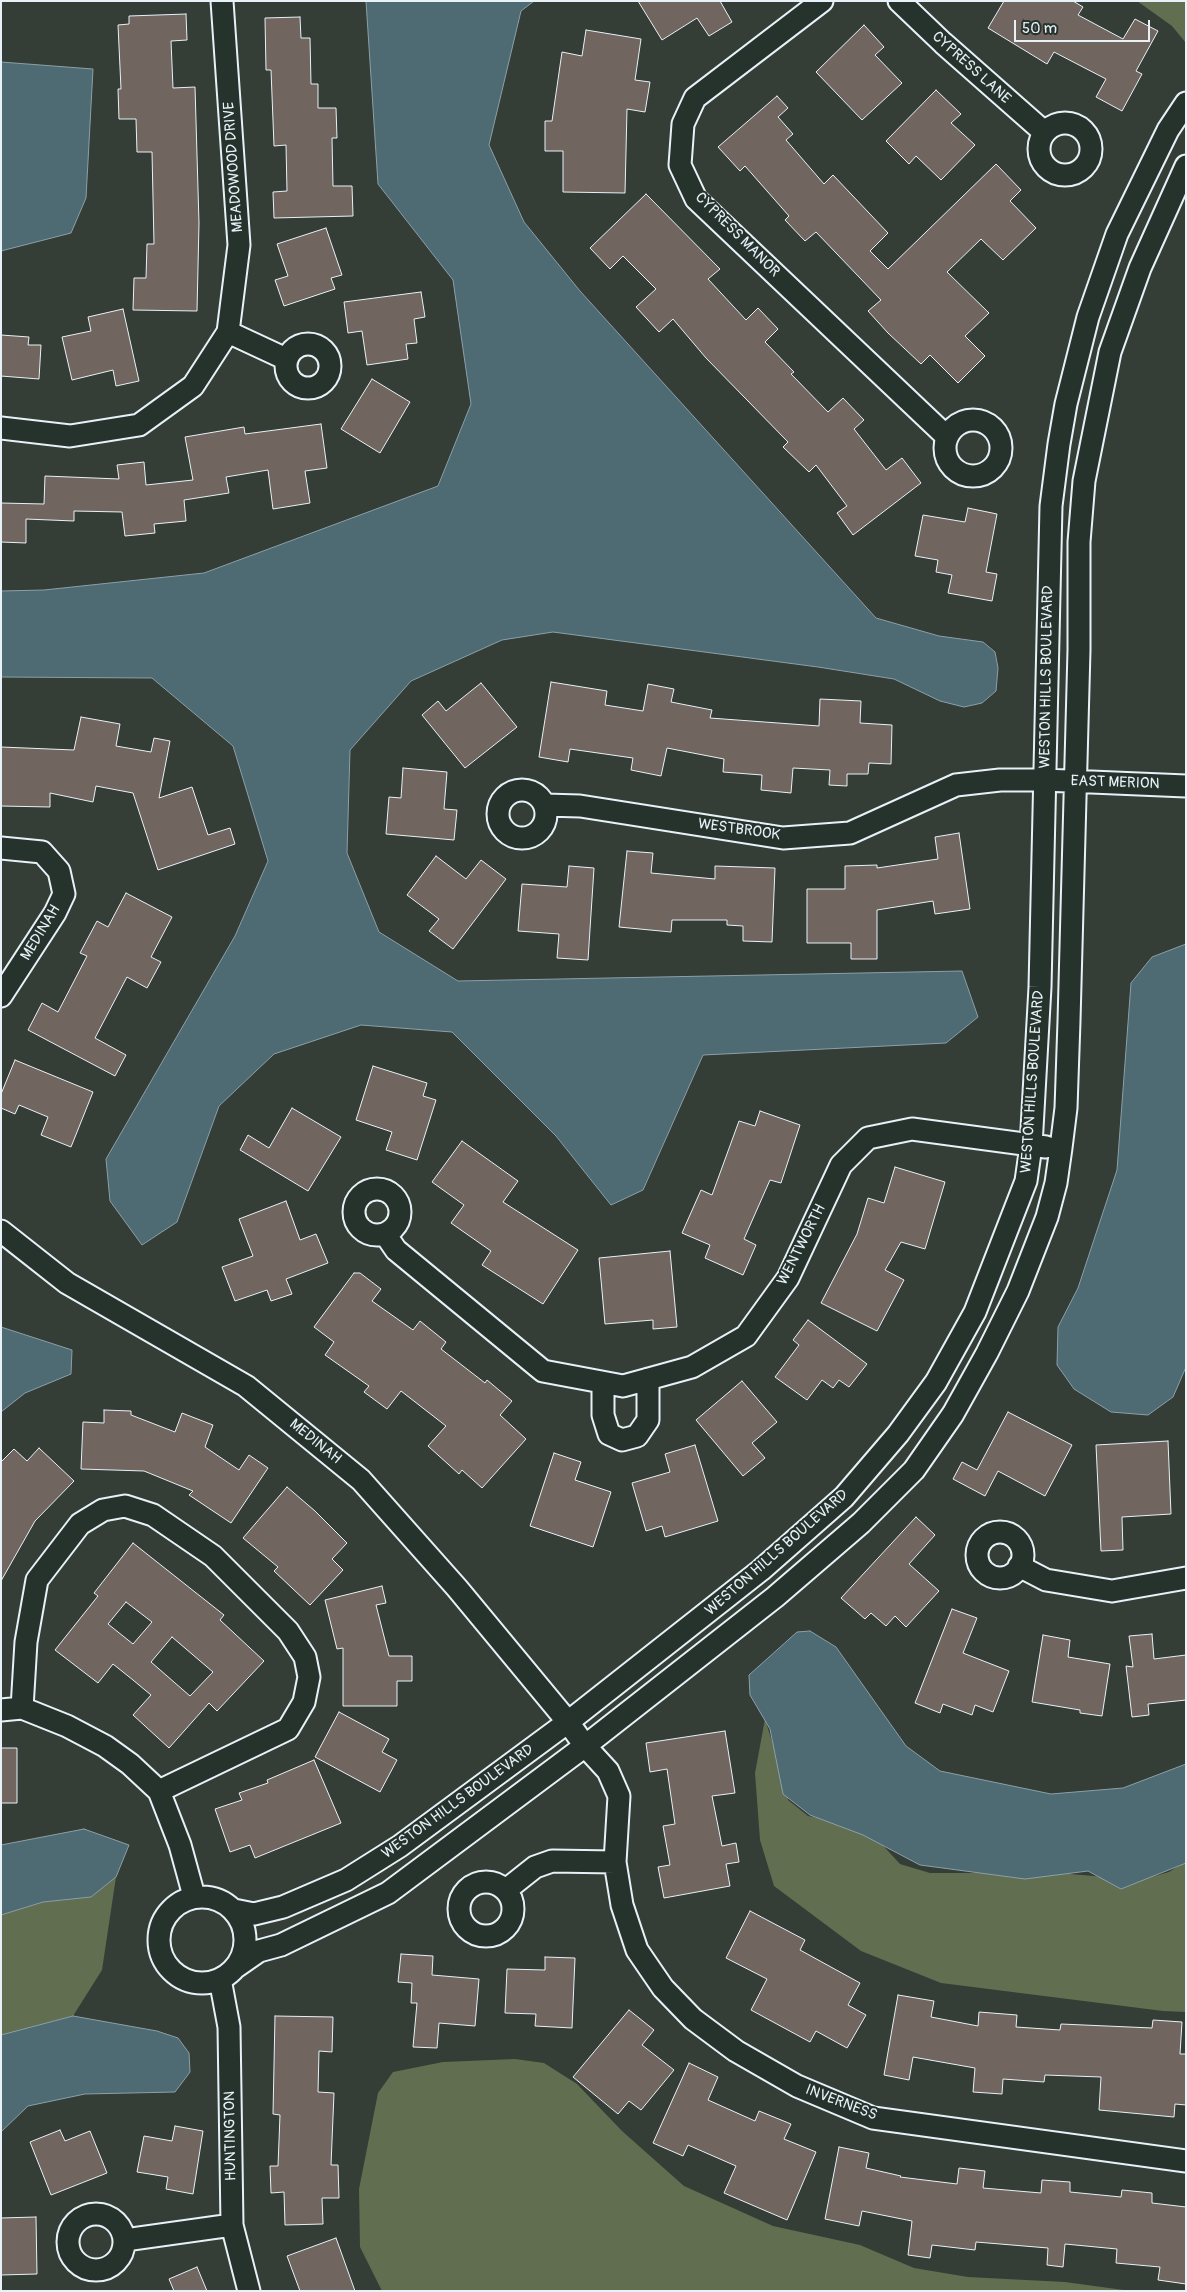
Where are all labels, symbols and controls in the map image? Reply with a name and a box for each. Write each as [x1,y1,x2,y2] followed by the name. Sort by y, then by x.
[1017,10,1153,42] scale bar
[1022,19,1057,38] text: 50 m
[928,28,1014,108] street label: CYPRESS LANE
[220,101,248,233] street label: MEADOWOOD DRIVE
[691,189,783,281] street label: CYPRESS MANOR
[1036,585,1058,769] street label: WESTON HILLS BOULEVARD
[1070,772,1160,794] street label: EAST MERION
[697,815,781,845] street label: WESTBROOK
[17,902,65,964] street label: MEDINAH
[1018,990,1048,1174] street label: WESTON HILLS BOULEVARD
[774,1202,830,1288] street label: WENTWORTH
[285,1416,345,1468] street label: MEDINAH
[702,1486,852,1620] street label: WESTON HILLS BOULEVARD
[379,1741,537,1863] street label: WESTON HILLS BOULEVARD
[803,2081,879,2125] street label: INVERNESS
[221,2091,241,2181] street label: HUNTINGTON

